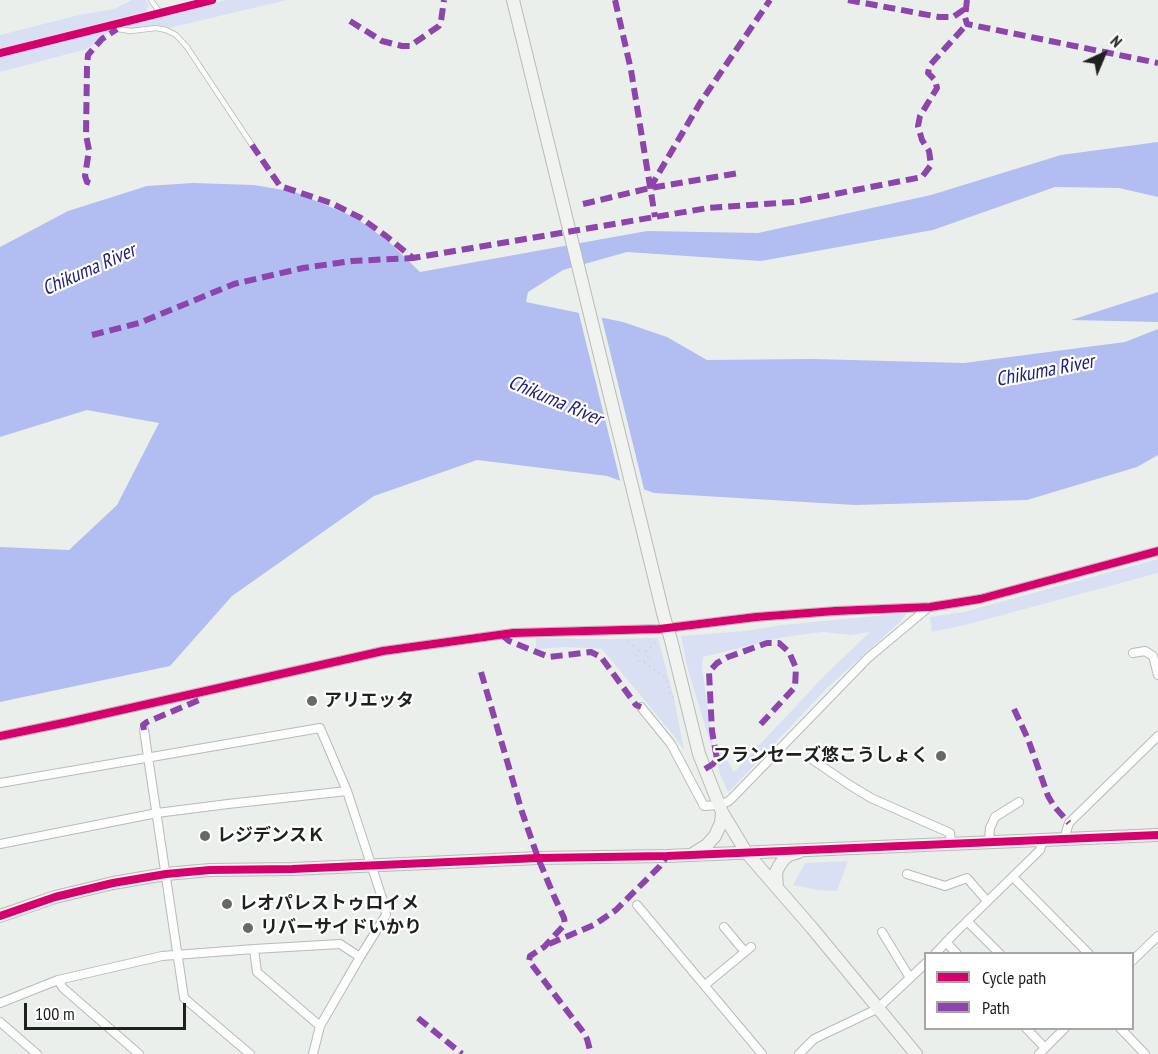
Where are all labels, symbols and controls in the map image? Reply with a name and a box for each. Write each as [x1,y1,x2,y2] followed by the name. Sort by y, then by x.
[1074,24,1134,84] north arrow
[1106,31,1127,51] text: N
[39,239,139,301] water label: Chikuma River
[994,350,1096,392] water label: Chikuma River
[505,371,605,431] water label: Chikuma River
[324,690,414,712] place label: アリエッタ
[305,694,319,708] marker: アリエッタ
[713,745,929,767] place label: フランセーズ悠こうしょく
[934,749,948,763] marker: フランセーズ悠こうしょく
[217,825,325,847] place label: レジデンスＫ
[198,829,212,843] marker: レジデンスＫ
[239,893,419,915] place label: レオパレストゥロイメ
[220,897,234,911] marker: レオパレストゥロイメ
[260,917,422,939] place label: リバーサイドいかり
[241,921,255,935] marker: リバーサイドいかり
[924,952,1134,1030] legend
[982,966,1046,989] text: Cycle path
[27,991,189,1029] scale bar
[982,996,1010,1019] text: Path
[35,1002,75,1025] text: 100 m

